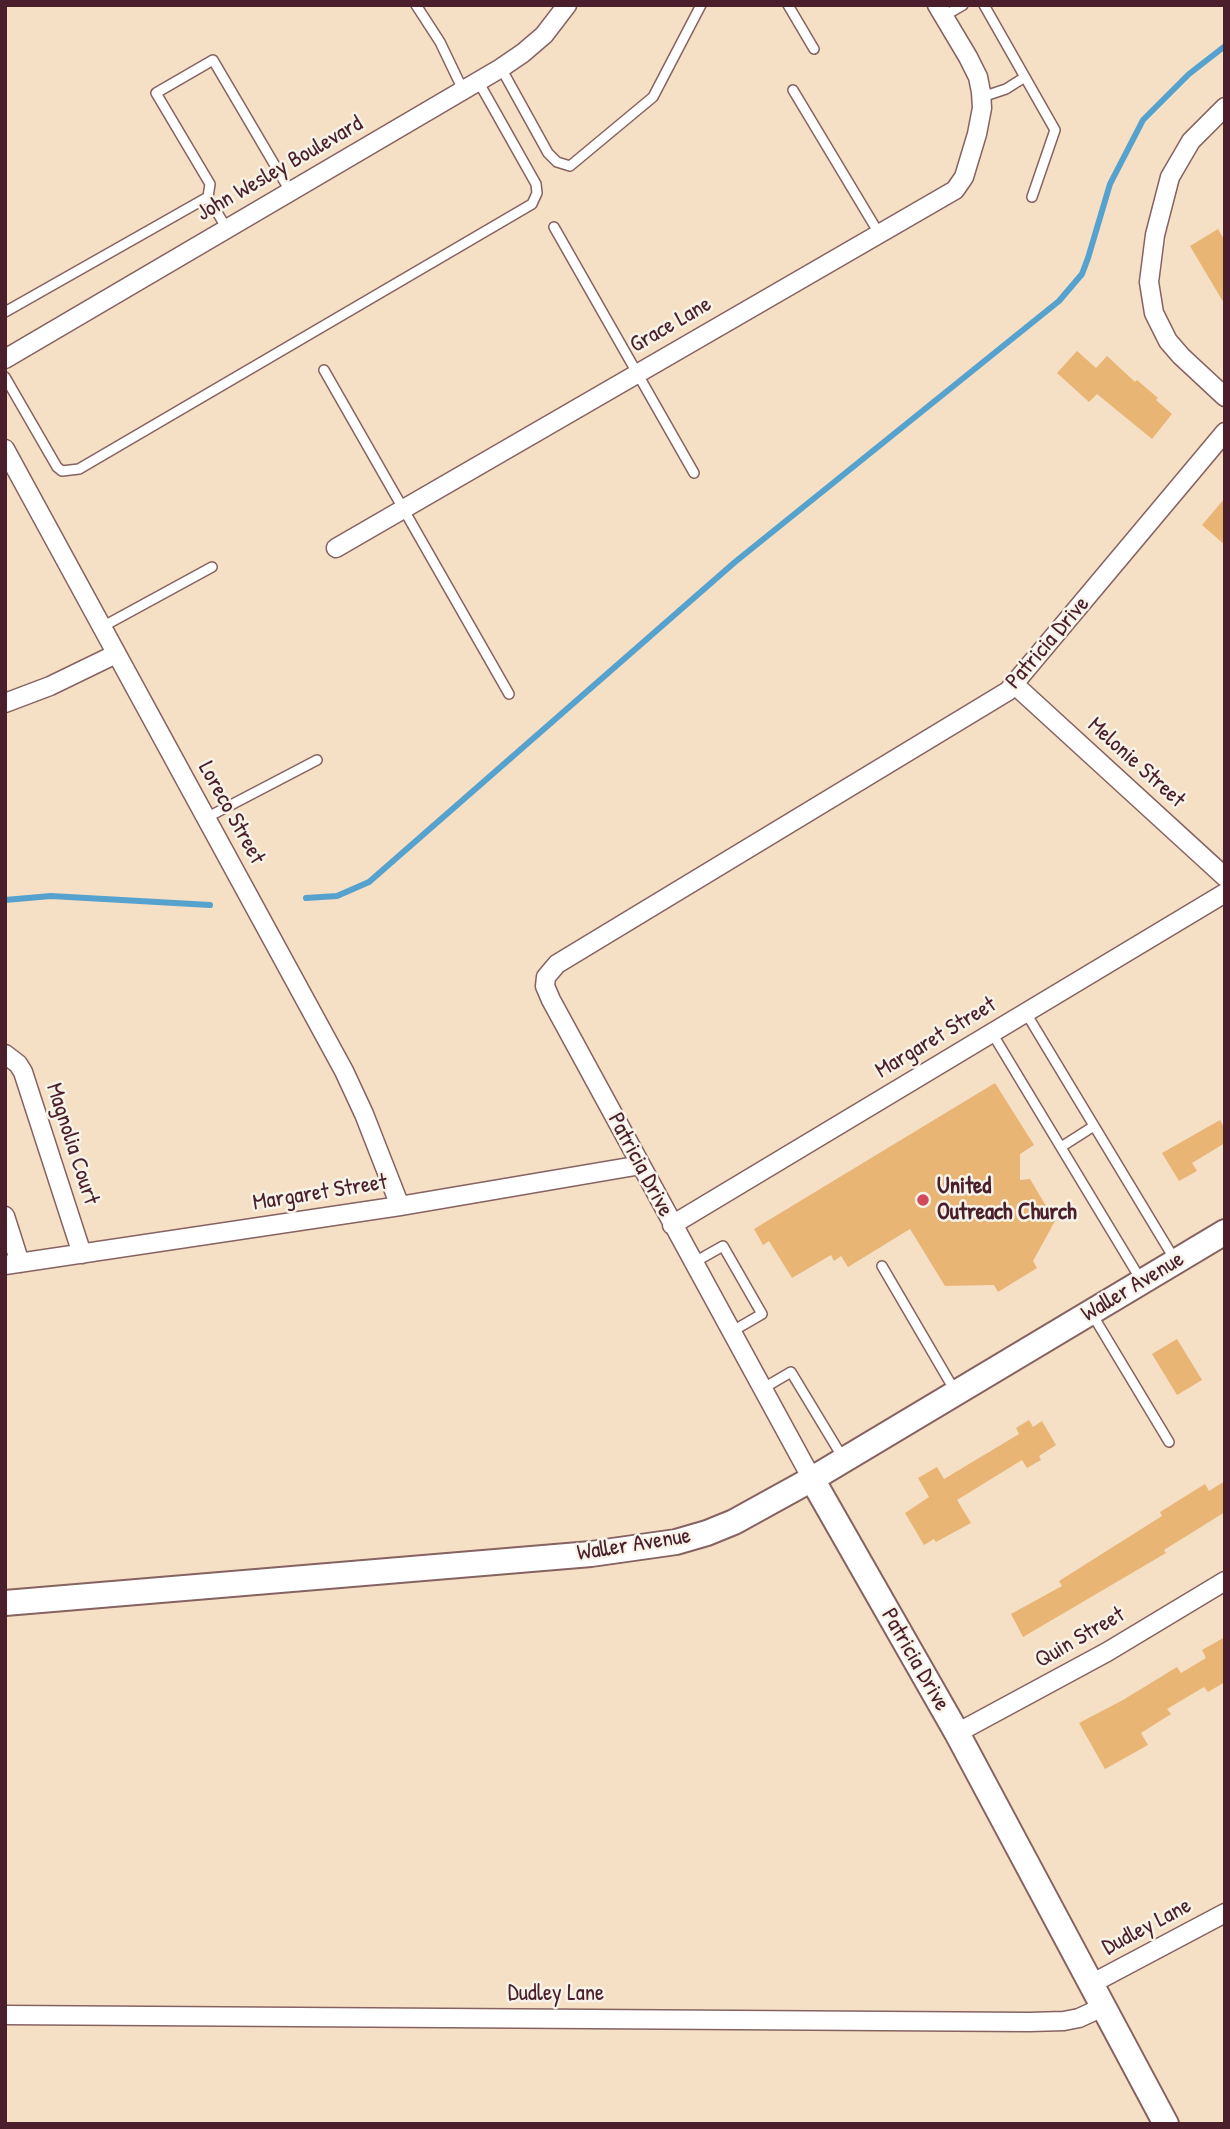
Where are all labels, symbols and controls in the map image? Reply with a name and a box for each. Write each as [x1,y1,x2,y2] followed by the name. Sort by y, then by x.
[192,110,368,228] street label: John Wesley Boulevard
[625,291,717,359] street label: Grace Lane
[1000,591,1096,695] street label: Patricia Drive
[1082,712,1190,814] street label: Melonie Street
[192,757,270,869] street label: Loreco Street
[871,991,1001,1085] street label: Margaret Street
[39,1080,105,1208] street label: Magnolia Court
[601,1108,679,1222] street label: Patricia Drive
[251,1169,389,1217] street label: Margaret Street
[937,1173,1077,1227] place label: United Outreach Church
[915,1192,931,1208] marker: United Outreach Church
[1077,1246,1189,1328] street label: Waller Avenue
[575,1522,693,1568] street label: Waller Avenue
[1030,1601,1130,1675] street label: Quin Street
[875,1604,955,1716] street label: Patricia Drive
[1098,1892,1196,1962] street label: Dudley Lane
[508,1980,604,2008] street label: Dudley Lane

